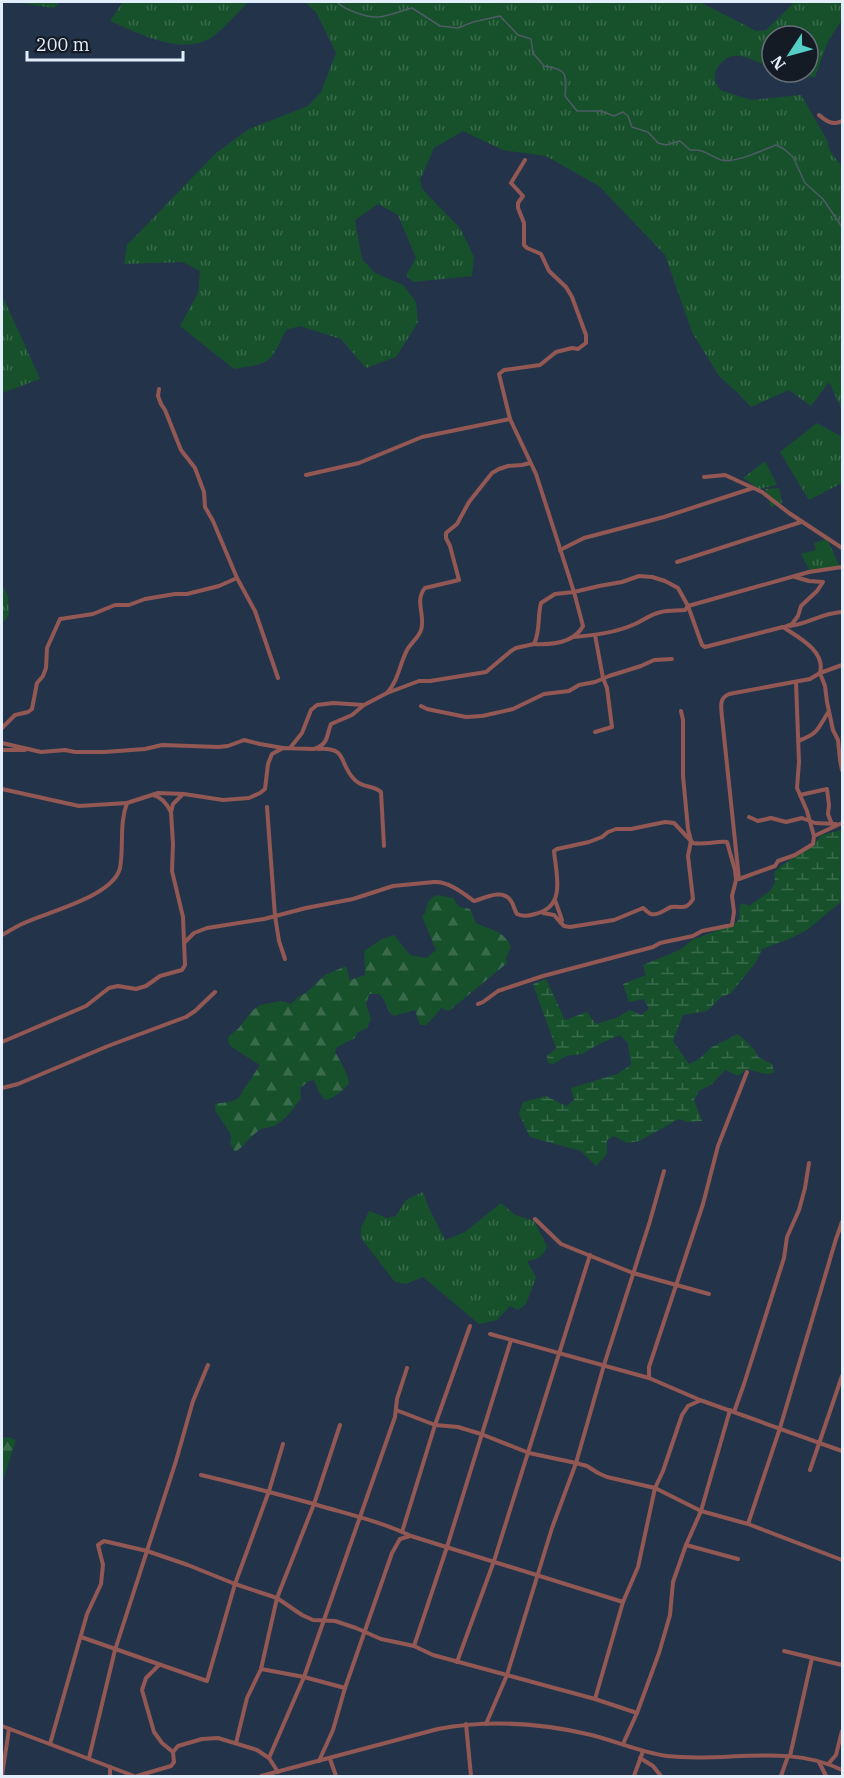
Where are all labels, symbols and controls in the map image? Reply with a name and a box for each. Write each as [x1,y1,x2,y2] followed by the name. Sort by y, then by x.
[27,24,183,62] scale bar
[760,24,820,84] north arrow
[36,33,90,56] text: 200 m
[766,52,790,74] text: N

